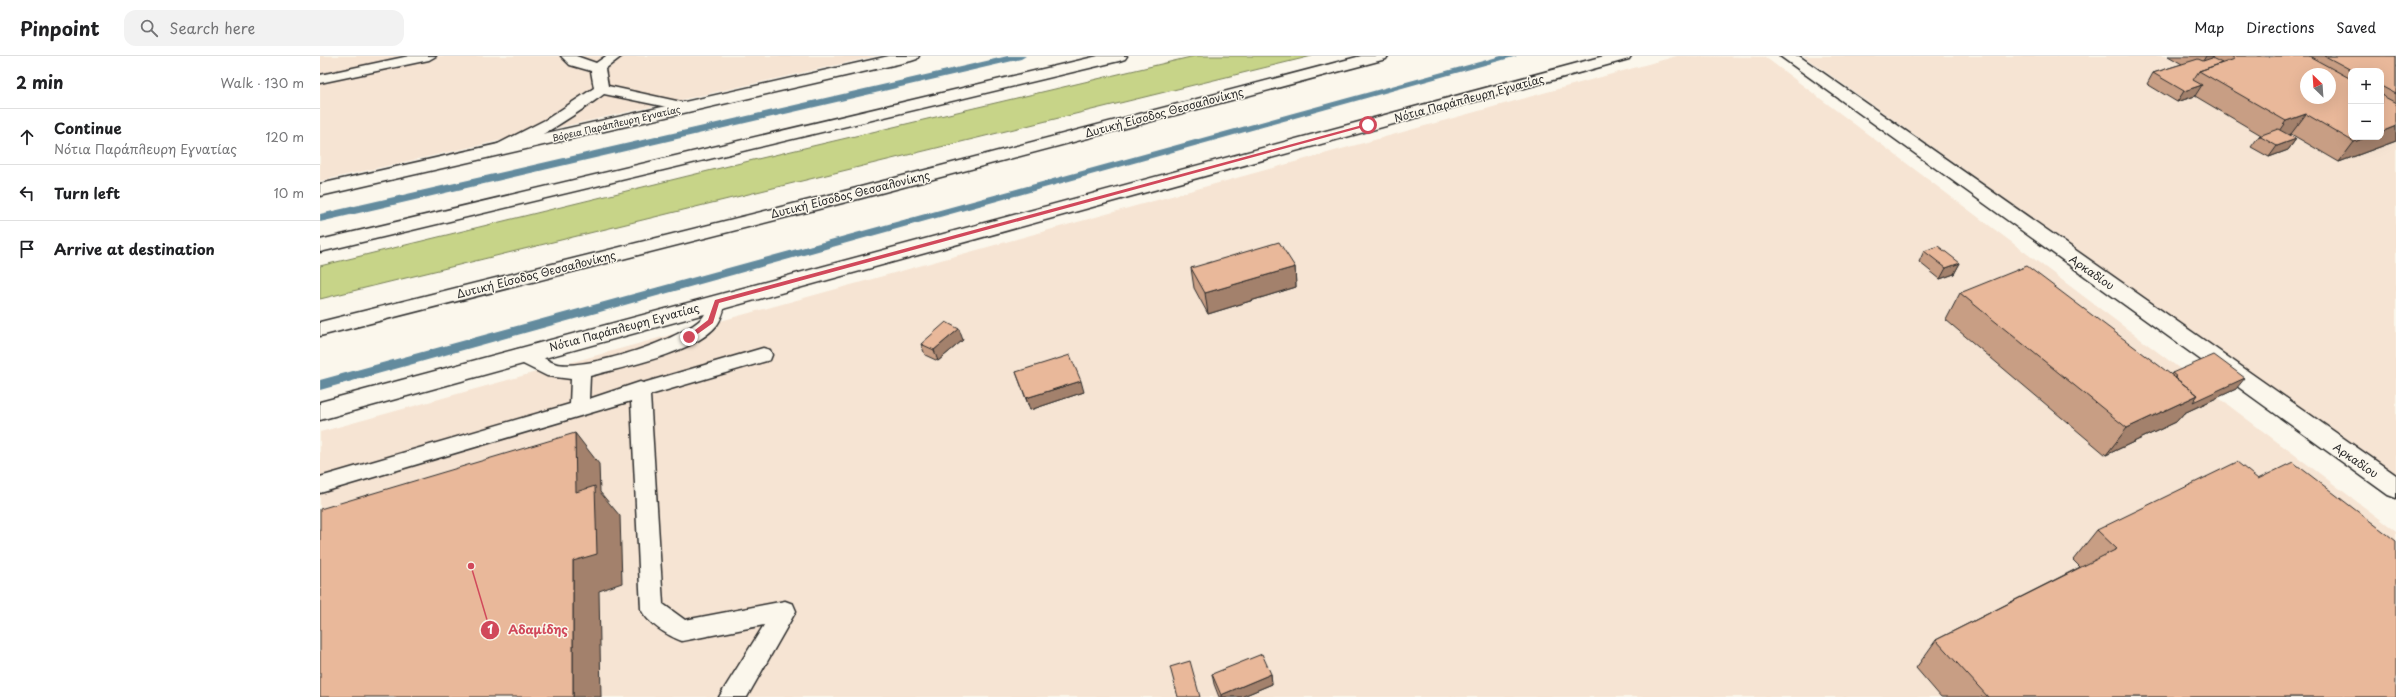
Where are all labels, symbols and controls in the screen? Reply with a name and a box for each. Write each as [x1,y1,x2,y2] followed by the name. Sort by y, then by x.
[124,10,404,46] search box
[20,14,100,42] text: Pinpoint
[170,16,255,39] text: Search here
[138,17,160,39] icon: search
[2194,17,2224,38] text: Map
[2246,17,2314,38] text: Directions
[2336,17,2376,38] text: Saved
[2300,68,2336,104] north arrow
[2348,68,2384,140] map controls
[2348,68,2384,104] button: +
[16,69,63,95] text: 2 min
[1392,70,1546,126] street label: Νότια Παράπλευρη Εγνατίας
[221,73,304,92] text: Walk · 130 m
[1083,83,1245,141] street label: Δυτική Είσοδος Θεσσαλονίκης
[550,101,682,145] street label: Βόρεια Παράπλευρη Εγνατίας
[2348,104,2384,140] button: −
[54,116,122,139] text: Continue
[1359,116,1377,134] route start
[16,126,38,148] icon: ahead
[265,127,304,146] text: 120 m
[54,139,237,158] text: Νότια Παράπλευρη Εγνατίας
[769,166,932,222] street label: Δυτική Είσοδος Θεσσαλονίκης
[54,181,120,204] text: Turn left
[16,182,38,204] icon: left
[274,183,304,202] text: 10 m
[54,237,215,260] text: Arrive at destination
[16,238,38,260] icon: arrive
[455,246,618,302] street label: Δυτική Είσοδος Θεσσαλονίκης
[2066,250,2118,294] street label: Αρκαδίου
[547,299,701,355] street label: Νότια Παράπλευρη Εγνατίας
[680,328,698,346] route end
[2330,438,2382,482] street label: Αρκαδίου
[480,618,576,642] callout: Αδαμίδης
[487,620,493,638] text: 1
[508,620,568,638] text: Αδαμίδης

